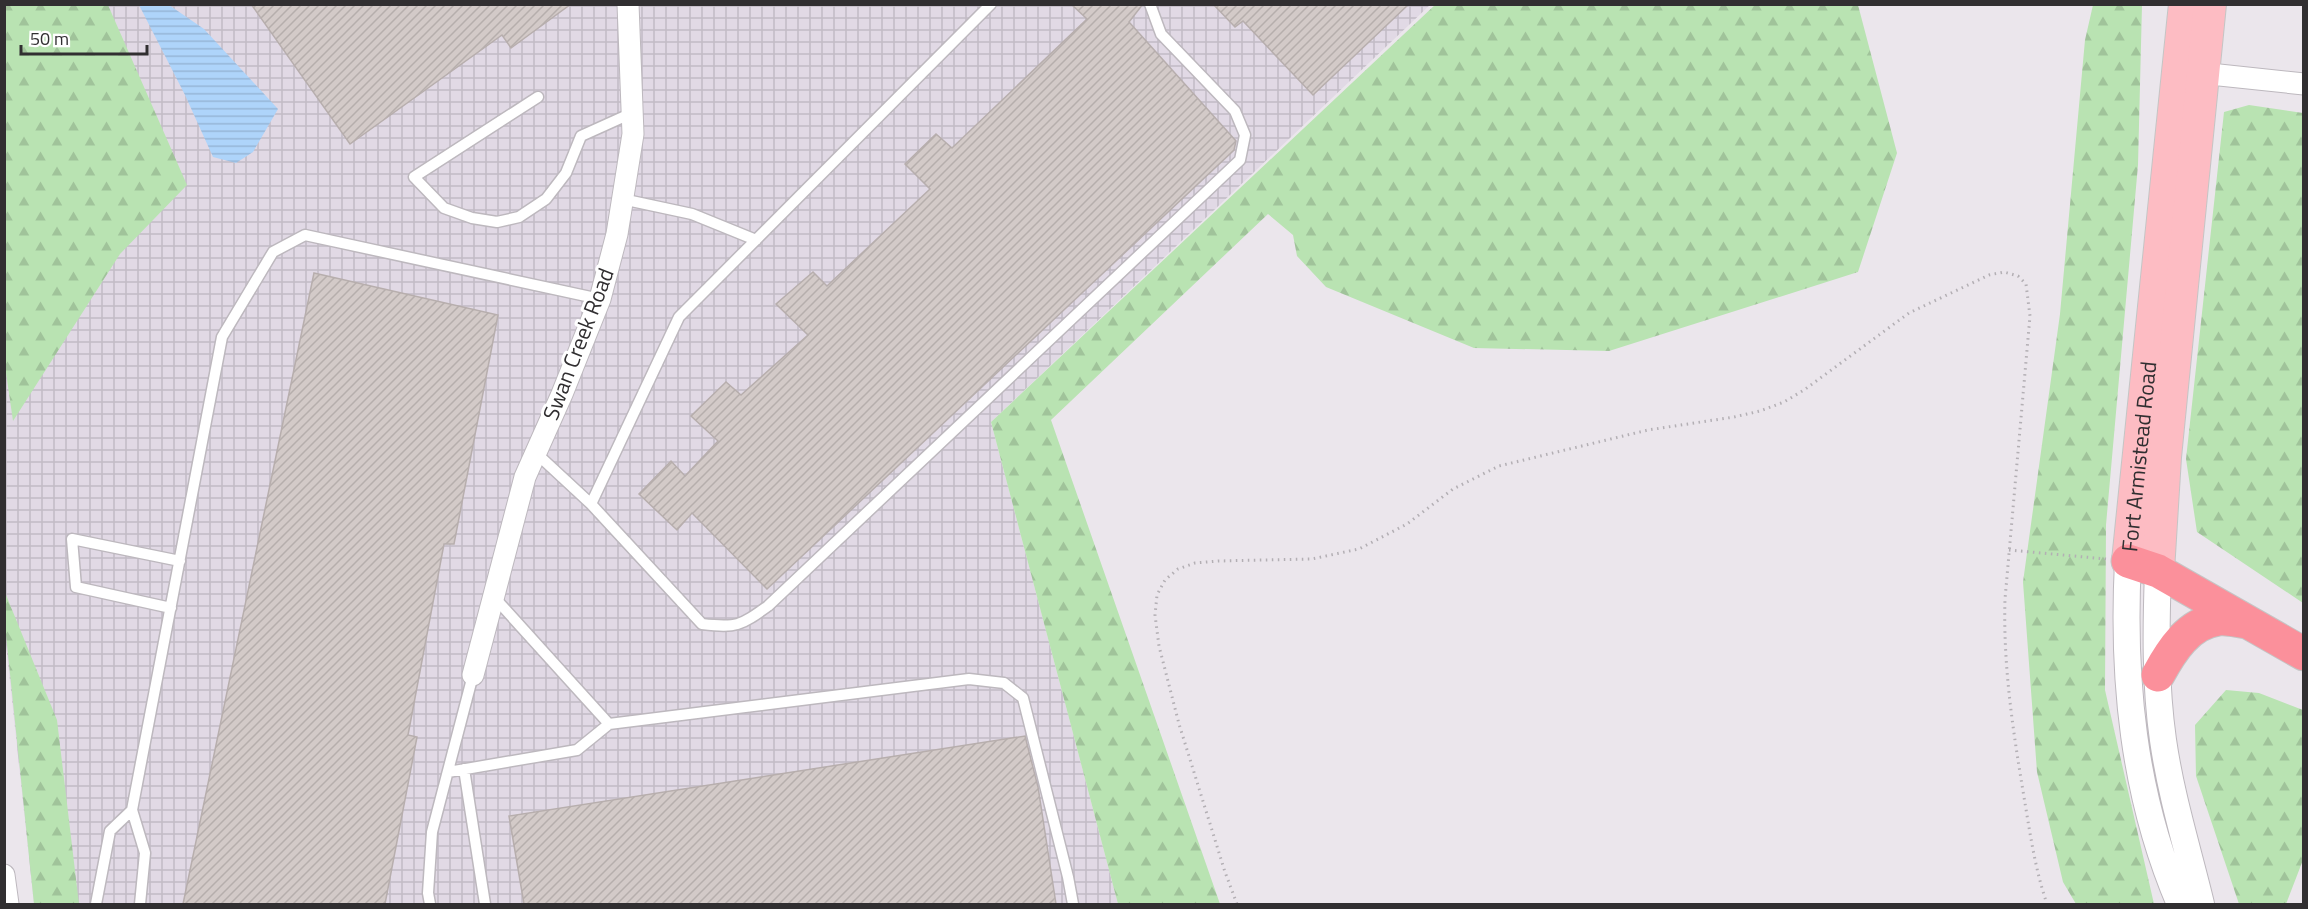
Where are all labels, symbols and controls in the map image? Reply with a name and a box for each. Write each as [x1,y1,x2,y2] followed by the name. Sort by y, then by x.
[21,18,147,56] scale bar
[30,25,69,52] text: 50 m
[533,263,623,425] street label: Swan Creek Road
[2112,360,2165,553] street label: Fort Armistead Road

